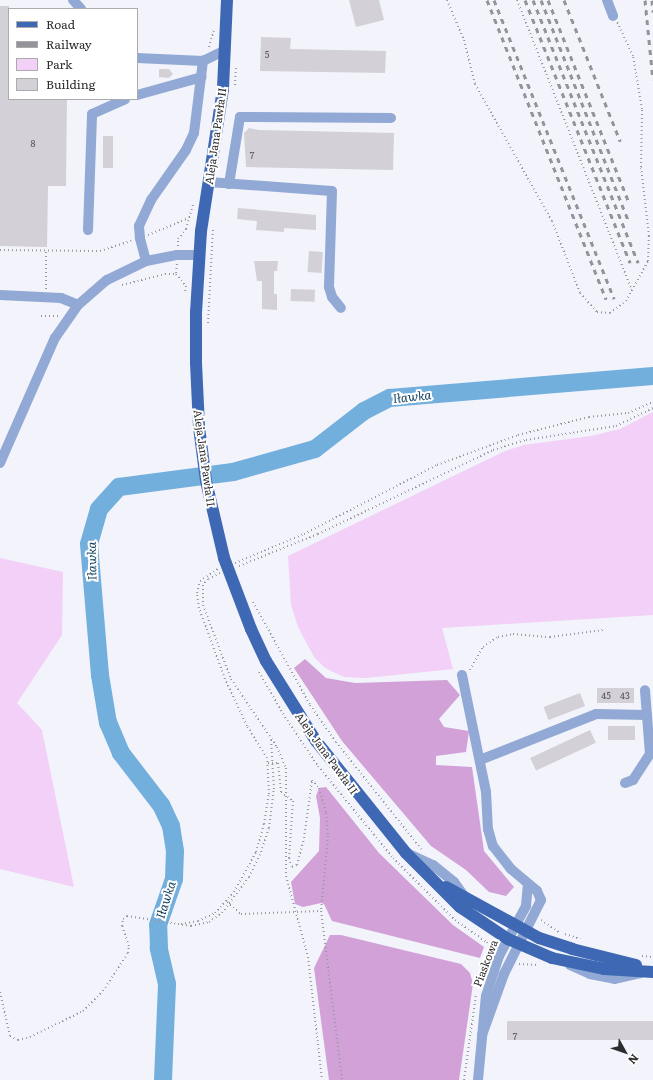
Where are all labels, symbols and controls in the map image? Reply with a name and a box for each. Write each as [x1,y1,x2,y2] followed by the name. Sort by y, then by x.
[8,8,138,100] legend
[46,15,75,33] text: Road
[46,35,92,53] text: Railway
[265,49,269,59] house number: 5
[46,55,72,73] text: Park
[46,75,95,93] text: Building
[202,87,228,185] street label: Aleja Jana Pawła II
[31,138,35,148] house number: 8
[250,150,254,160] house number: 7
[392,388,432,406] water label: Iławka
[192,409,218,507] street label: Aleja Jana Pawła II
[84,542,100,580] water label: Iławka
[601,690,611,700] house number: 45
[620,690,630,700] house number: 43
[293,710,361,796] street label: Aleja Jana Pawła II
[153,879,179,921] water label: Iławka
[470,938,500,988] street label: Piaskowa
[513,1031,517,1041] house number: 7
[605,1032,645,1072] north arrow
[625,1051,643,1068] text: N

